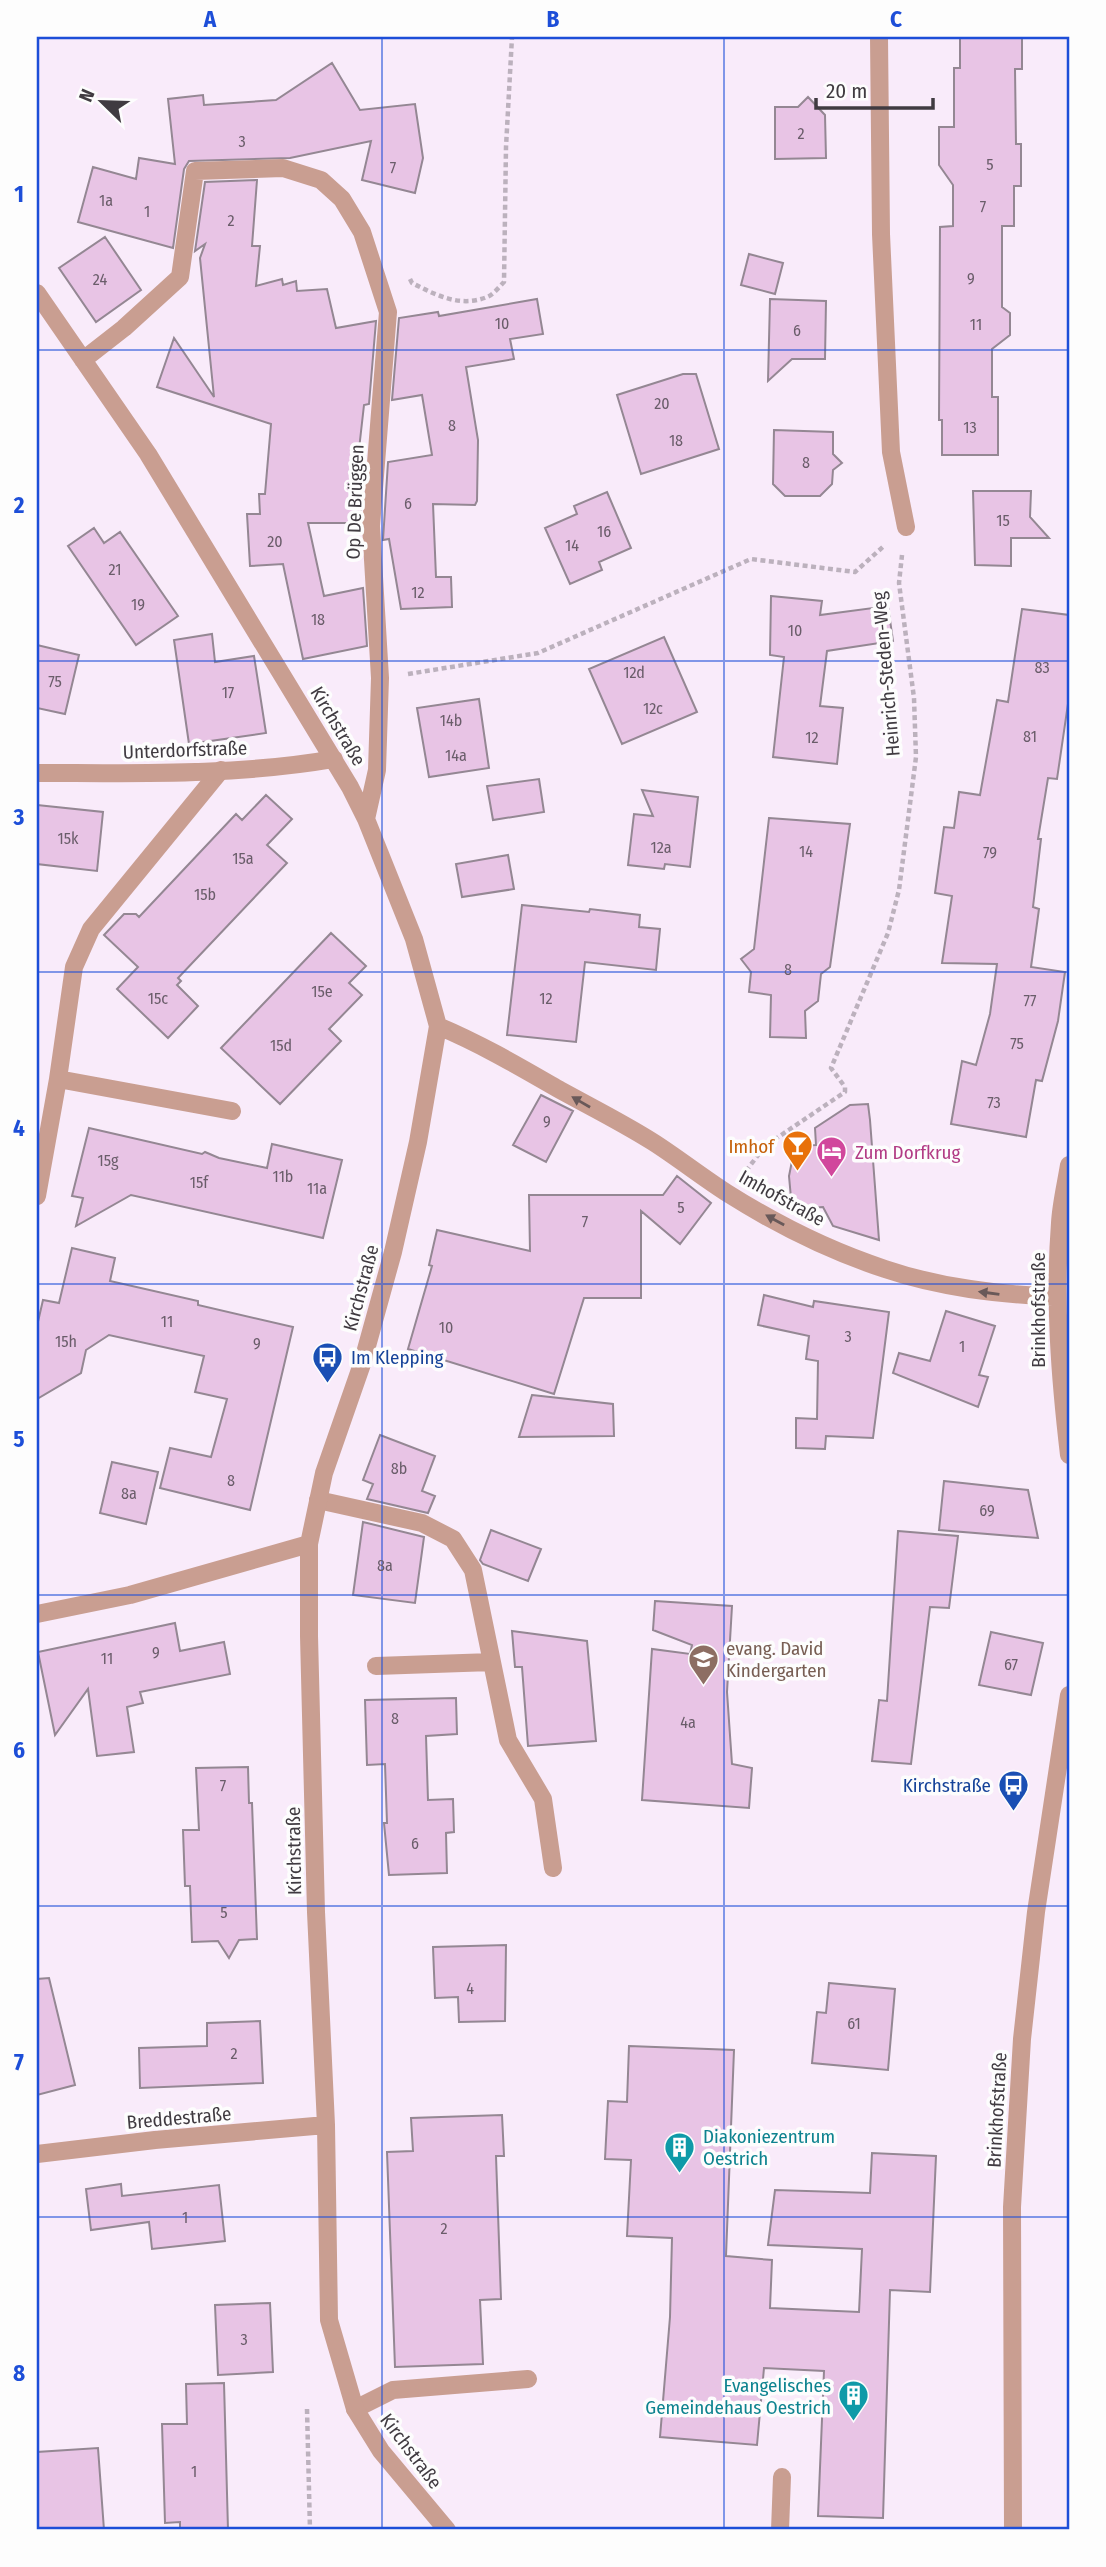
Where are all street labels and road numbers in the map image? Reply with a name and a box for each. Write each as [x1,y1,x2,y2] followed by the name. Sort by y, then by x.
[341,444,369,560] street label: Op De Brüggen
[867,591,905,757] street label: Heinrich-Steden-Weg
[305,682,371,770] street label: Kirchstraße
[122,736,248,764] street label: Unterdorfstraße
[735,1165,829,1231] street label: Imhofstraße
[338,1242,384,1334] street label: Kirchstraße
[1027,1252,1050,1368] street label: Brinkhofstraße
[282,1807,306,1895] street label: Kirchstraße
[982,2052,1012,2168] street label: Brinkhofstraße
[126,2102,232,2134] street label: Breddestraße
[375,2409,447,2493] street label: Kirchstraße

